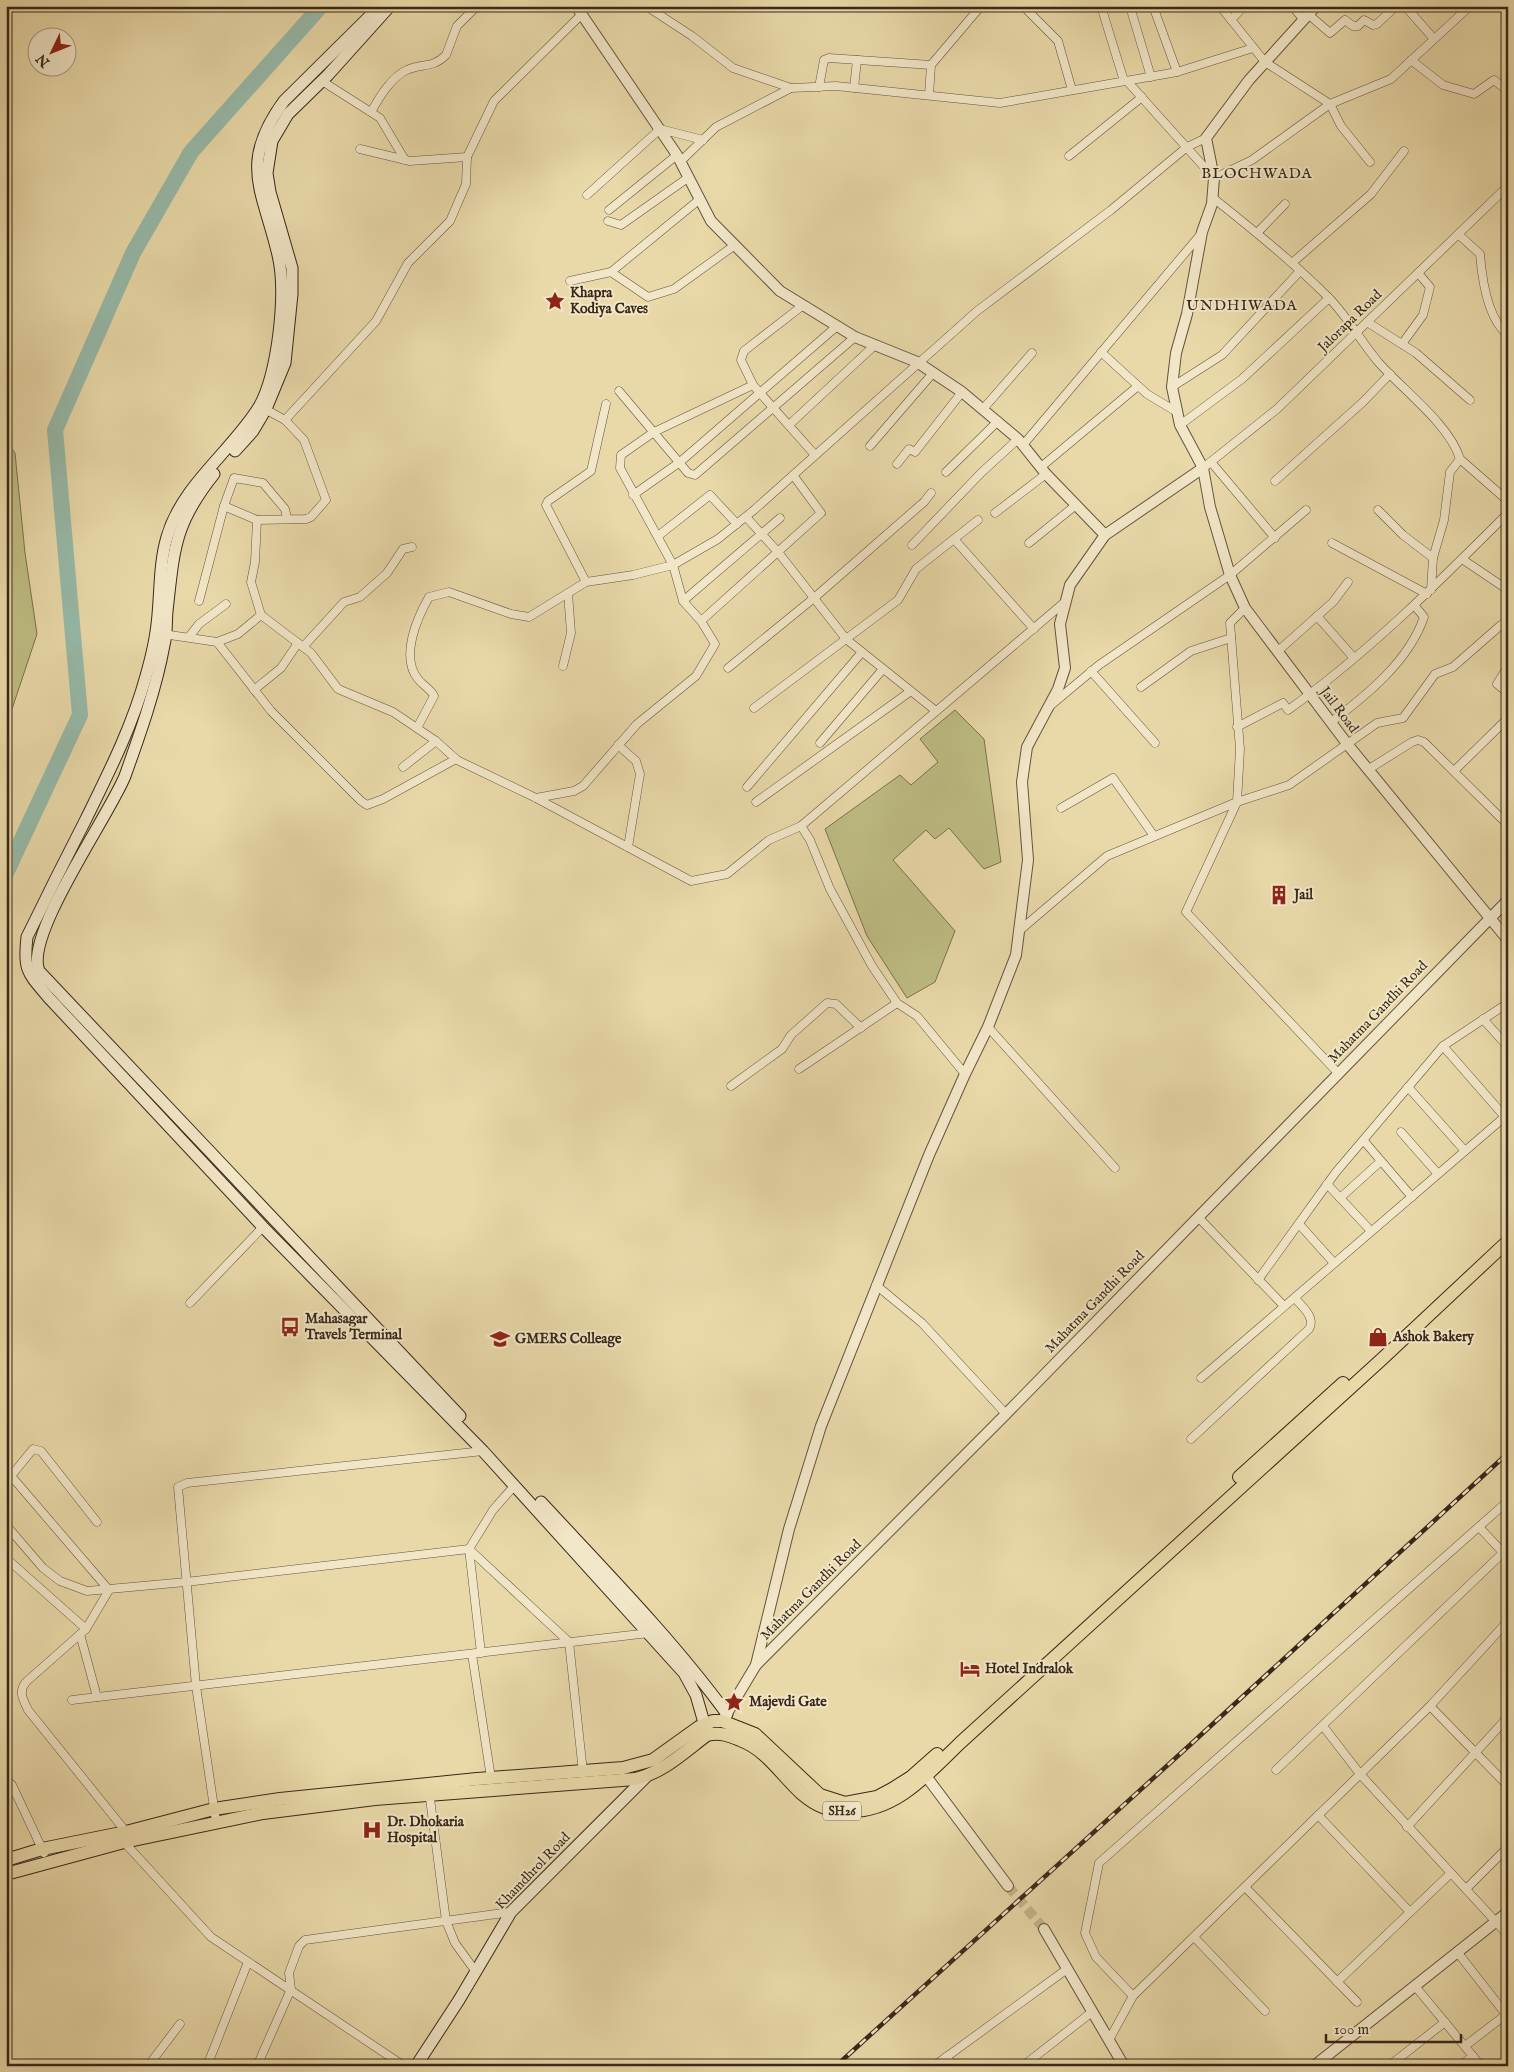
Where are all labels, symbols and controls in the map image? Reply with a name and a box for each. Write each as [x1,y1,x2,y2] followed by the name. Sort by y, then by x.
[28,28,78,78] north arrow
[33,50,55,71] text: N
[1201,164,1313,183] district label: BLOCHWADA
[570,284,648,318] place label: Khapra Kodiya Caves
[1313,286,1386,357] street label: Jalorapa Road
[544,290,566,312] place icon: Khapra Kodiya Caves
[1186,296,1298,315] district label: UNDHIWADA
[1314,682,1363,737] street label: Jail Road
[1268,884,1290,906] building icon: Jail
[1292,886,1314,904] place label: Jail
[1324,957,1432,1067] street label: Mahatma Gandhi Road
[1041,1247,1149,1357] street label: Mahatma Gandhi Road
[304,1310,403,1344] place label: Mahasagar Travels Terminal
[279,1316,301,1338] bus stop icon: Mahasagar Travels Terminal
[1367,1326,1389,1348] shop icon: Ashok Bakery
[489,1328,511,1350] school or university icon: GMERS Colleage
[1392,1328,1475,1346] place label: Ashok Bakery
[515,1330,622,1348] place label: GMERS Colleage
[757,1535,866,1644] street label: Mahatma Gandhi Road
[959,1658,981,1680] hotel icon: Hotel Indralok
[985,1660,1074,1678] place label: Hotel Indralok
[723,1691,745,1713] place icon: Majevdi Gate
[749,1693,827,1711] place label: Majevdi Gate
[823,1802,861,1820] road number: SH26
[387,1813,465,1847] place label: Dr. Dhokaria Hospital
[361,1819,383,1841] hospital icon: Dr. Dhokaria Hospital
[492,1828,575,1913] street label: Khamdhrol Road
[1326,2012,1462,2044] scale bar
[1334,2020,1370,2039] text: 100 m

